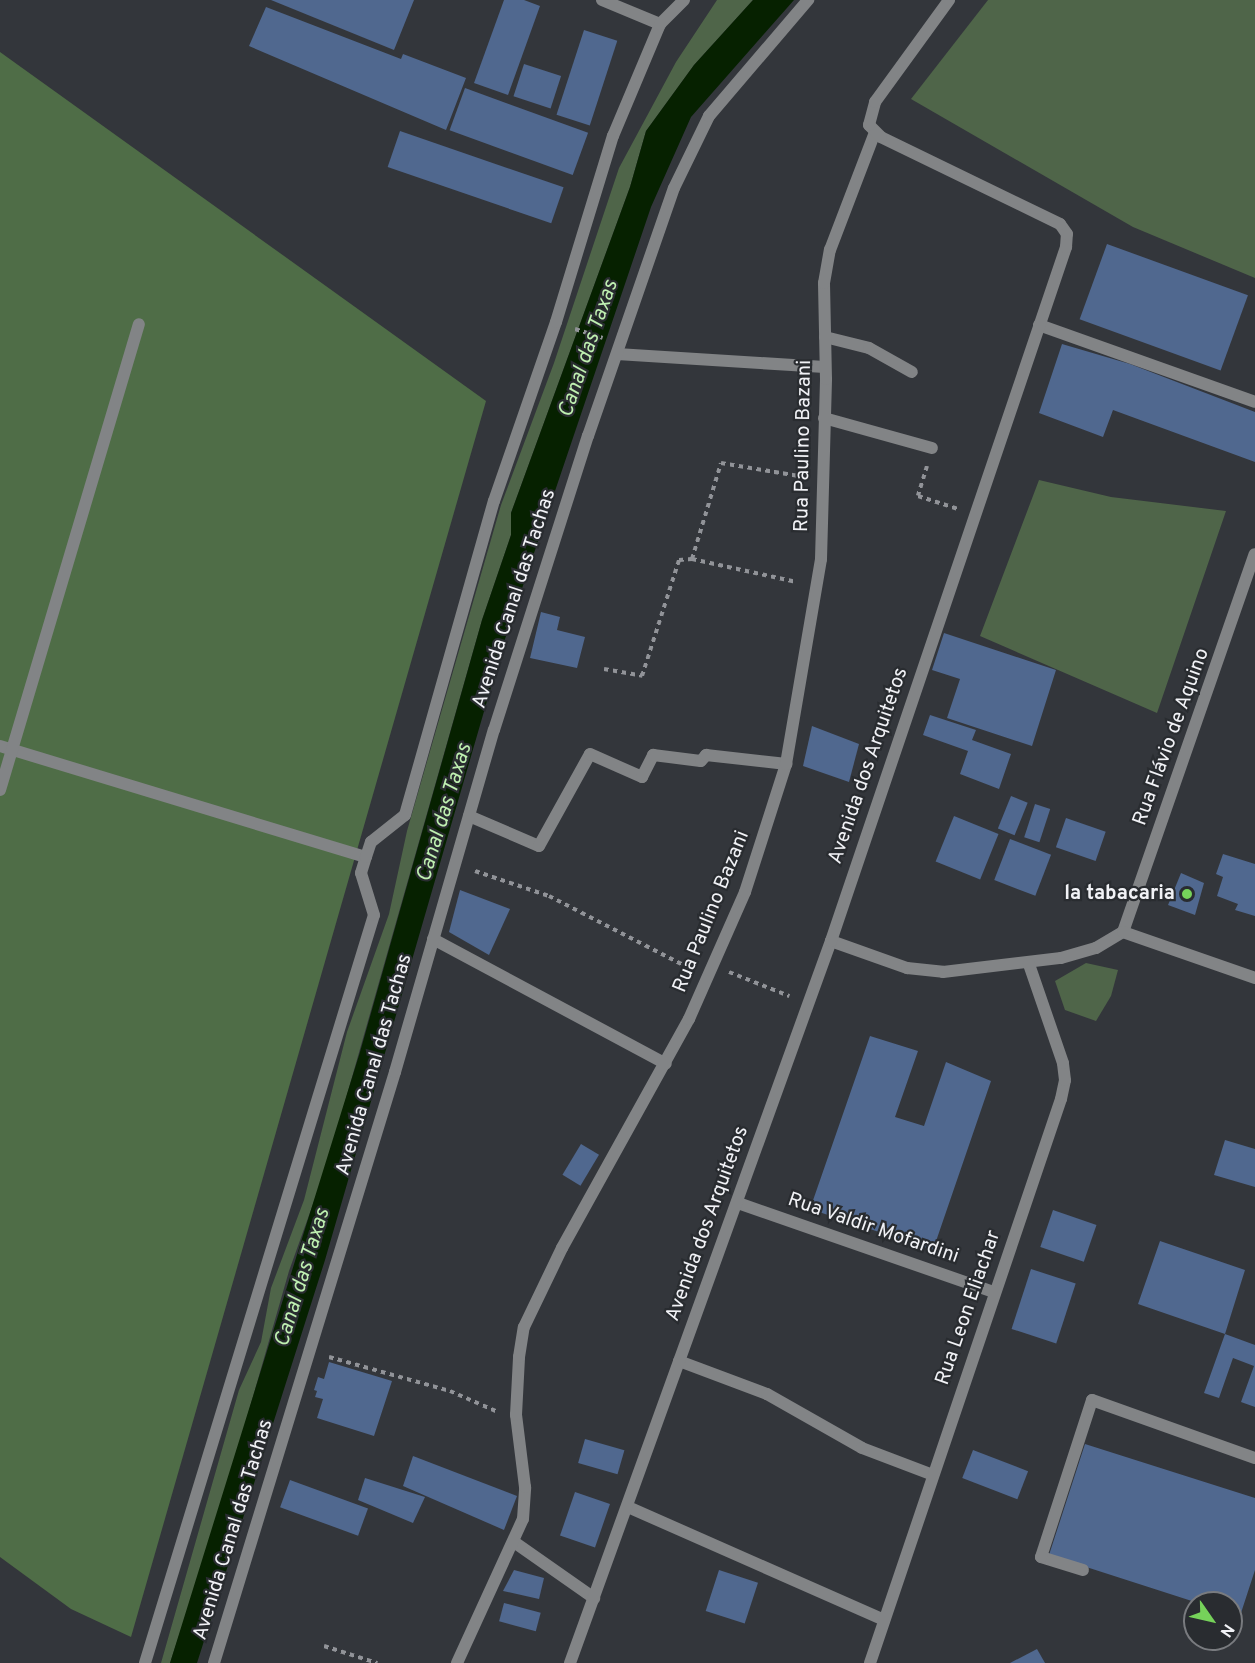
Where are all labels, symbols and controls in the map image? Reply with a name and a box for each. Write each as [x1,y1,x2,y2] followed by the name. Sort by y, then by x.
[554,277,624,421] water label: Canal das Taxas
[790,360,818,532] street label: Rua Paulino Bazani
[468,486,562,712] street label: Avenida Canal das Tachas
[1129,645,1215,829] street label: Rua Flávio de Aquino
[824,664,914,868] street label: Avenida dos Arquitetos
[412,740,478,886] water label: Canal das Taxas
[669,828,755,996] street label: Rua Paulino Bazani
[1064,882,1175,906] place label: la tabacaria
[1180,887,1194,901] marker: la tabacaria
[332,951,418,1179] street label: Avenida Canal das Tachas
[661,1123,755,1325] street label: Avenida dos Arquitetos
[784,1188,962,1270] street label: Rua Valdir Mofardini
[270,1205,336,1351] water label: Canal das Taxas
[931,1228,1007,1388] street label: Rua Leon Eliachar
[189,1416,279,1644] street label: Avenida Canal das Tachas
[1183,1591,1243,1651] north arrow
[1215,1620,1238,1640] text: N

